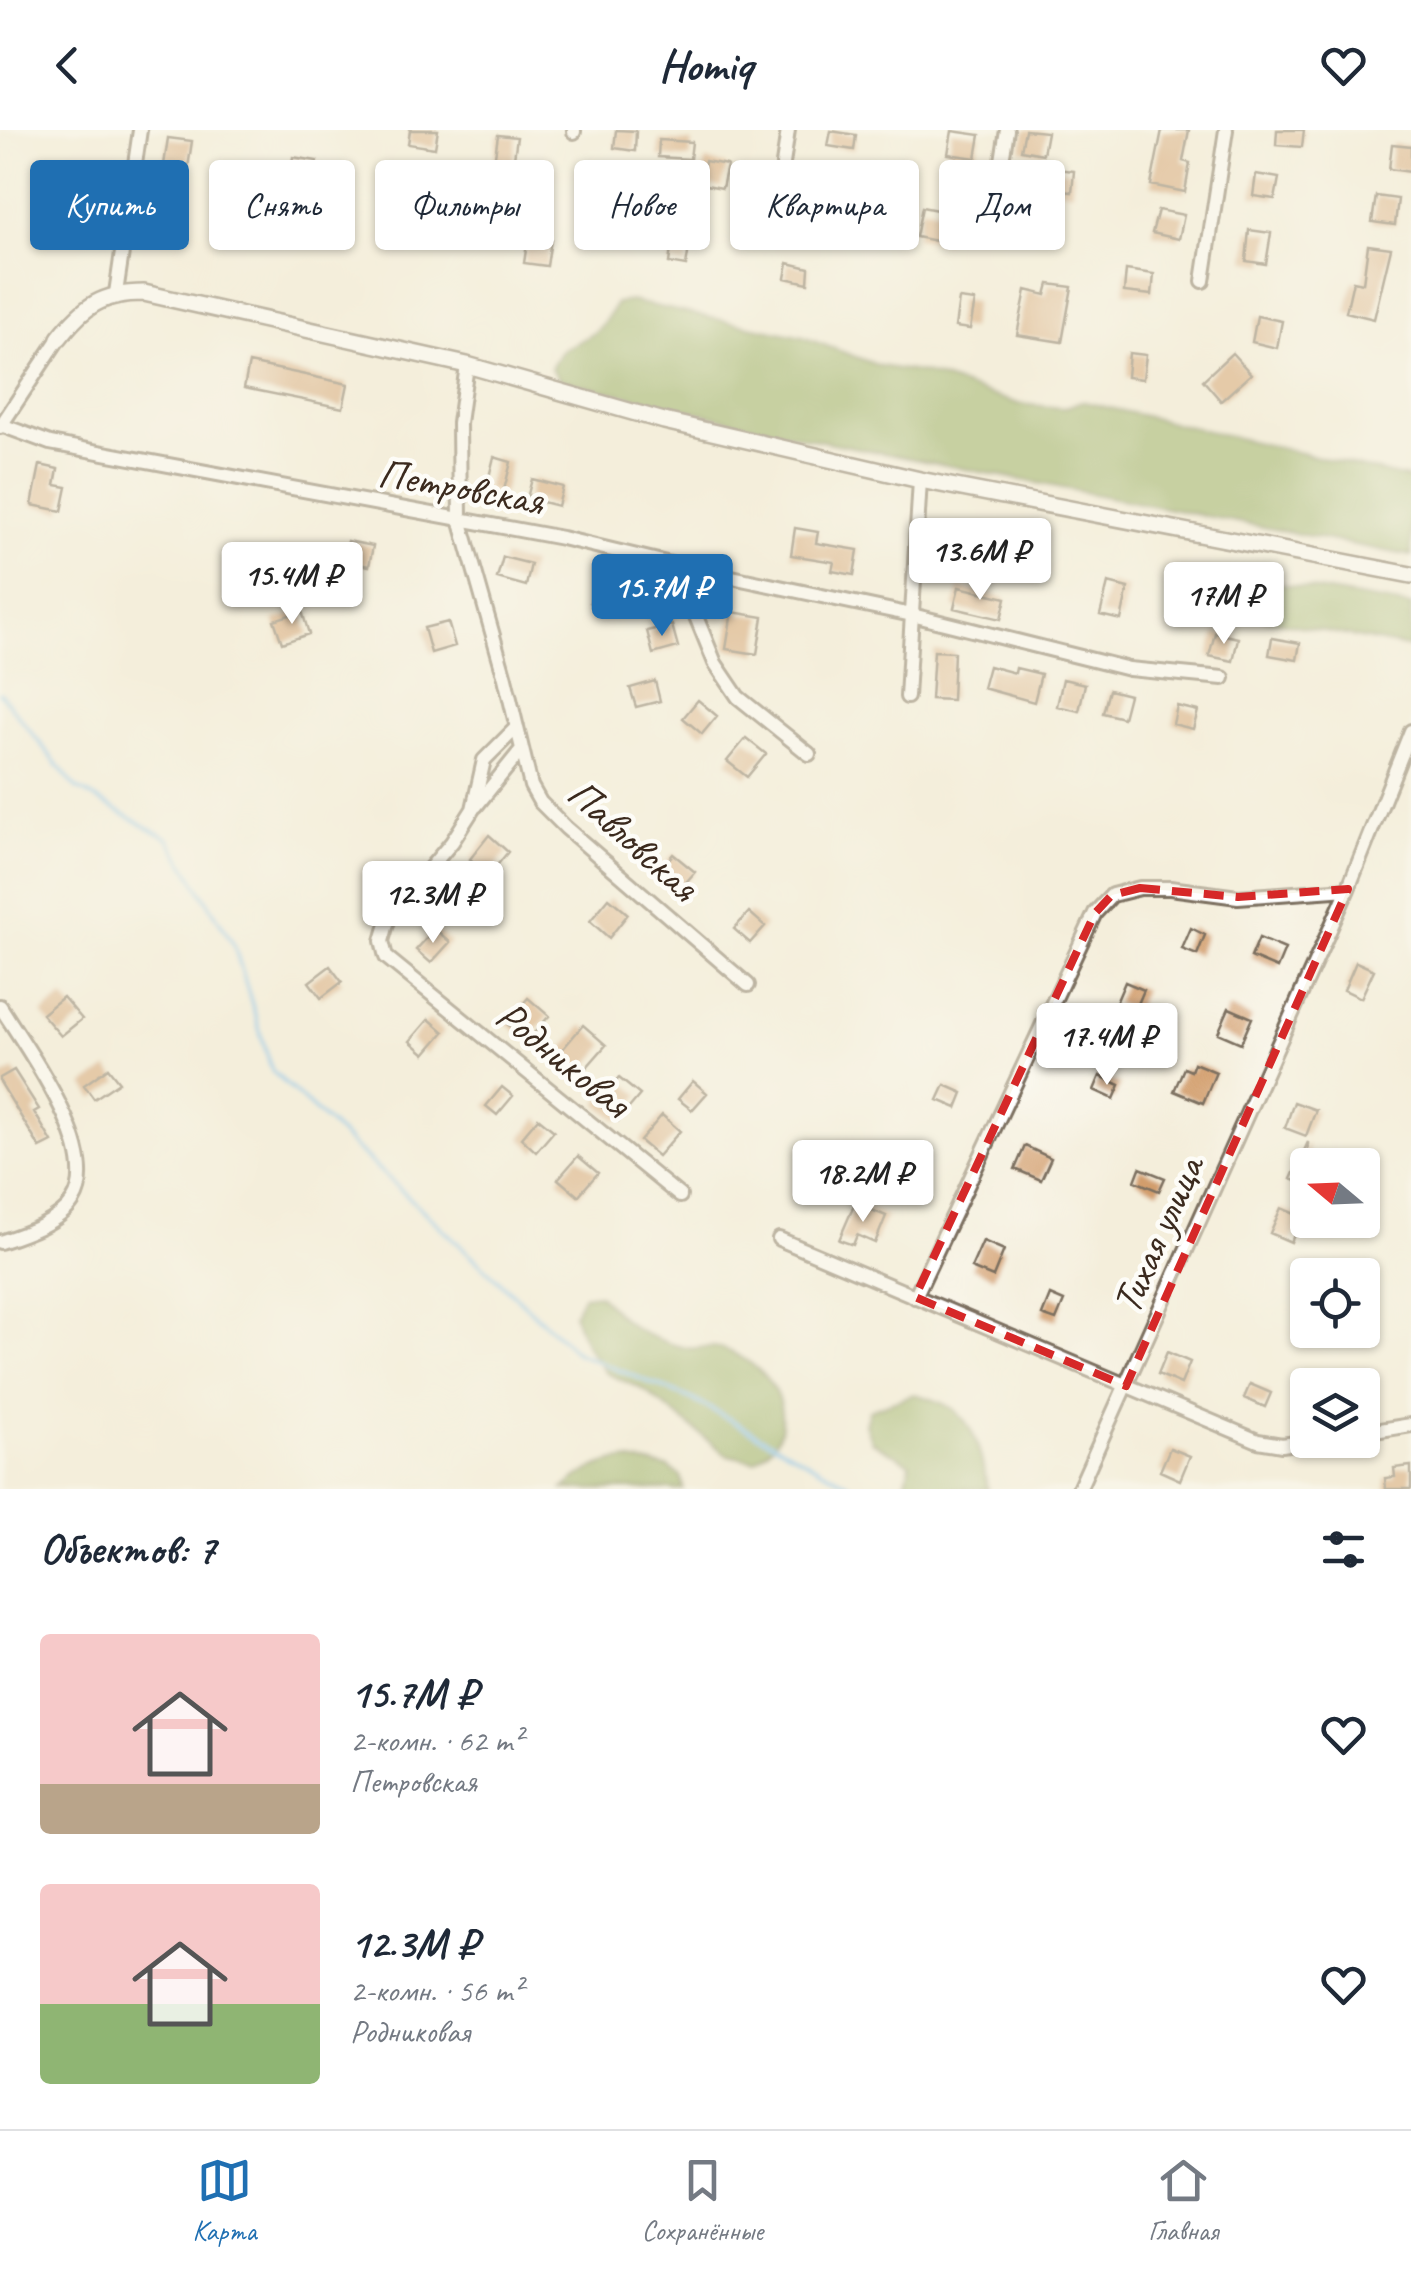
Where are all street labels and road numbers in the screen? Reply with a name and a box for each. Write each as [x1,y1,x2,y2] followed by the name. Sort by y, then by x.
[374,446,549,528] street label: Петровская
[556,767,711,914] street label: Павловская
[485,989,643,1131] street label: Родниковая
[1100,1145,1217,1322] street label: Тихая улица

